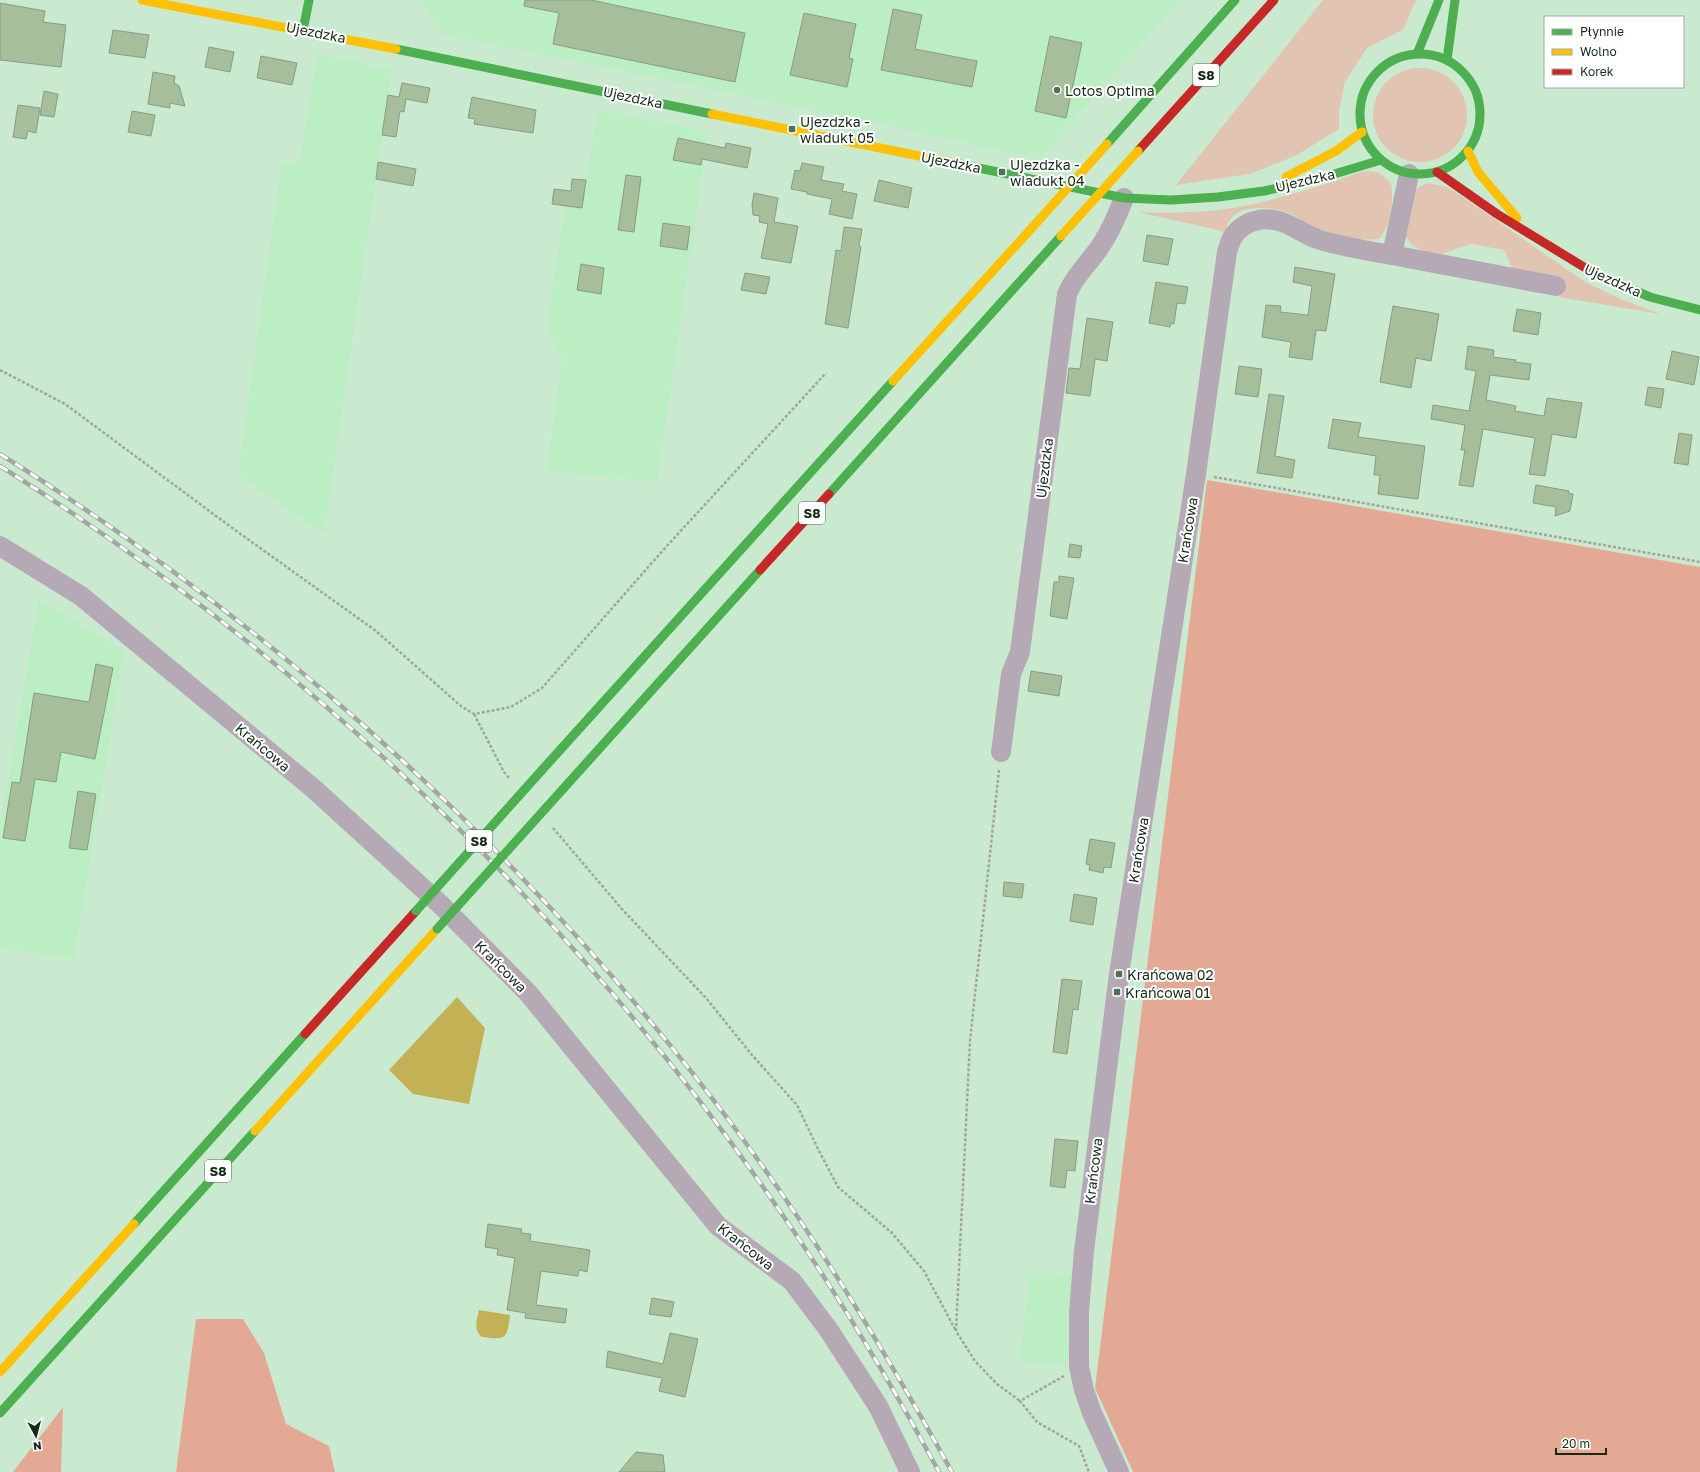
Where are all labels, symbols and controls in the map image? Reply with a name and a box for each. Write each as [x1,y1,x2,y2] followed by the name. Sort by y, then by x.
[1544,16,1684,88] legend
[285,18,347,46] street label: Ujezdzka
[1580,24,1624,39] text: Płynnie
[1580,44,1617,59] text: Wolno
[1193,64,1219,86] road number: S8
[1580,64,1614,79] text: Korek
[602,82,664,112] street label: Ujezdzka
[1065,82,1155,99] place label: Lotos Optima
[1052,85,1062,95] marker: Lotos Optima
[800,113,874,146] place label: Ujezdzka - wiadukt 05
[787,124,797,134] marker: Ujezdzka - wiadukt 05
[920,148,982,176] street label: Ujezdzka
[1010,156,1085,189] place label: Ujezdzka - wiadukt 04
[1274,165,1336,195] street label: Ujezdzka
[997,167,1007,177] marker: Ujezdzka - wiadukt 04
[1582,260,1644,300] street label: Ujezdzka
[1032,437,1056,499] street label: Ujezdzka
[1173,496,1201,564] street label: Krańcowa
[799,502,825,524] road number: S8
[232,719,294,775] street label: Krańcowa
[1124,816,1152,884] street label: Krańcowa
[466,830,492,852] road number: S8
[472,937,530,995] street label: Krańcowa
[1127,966,1214,983] place label: Krańcowa 02
[1114,969,1124,979] marker: Krańcowa 02
[1125,984,1211,1001] place label: Krańcowa 01
[1112,987,1122,997] marker: Krańcowa 01
[1081,1137,1105,1205] street label: Krańcowa
[205,1160,231,1182] road number: S8
[715,1219,777,1273] street label: Krańcowa
[16,1416,56,1456] north arrow
[1556,1430,1606,1456] scale bar
[1562,1436,1590,1451] text: 20 m
[32,1439,42,1453] text: N

